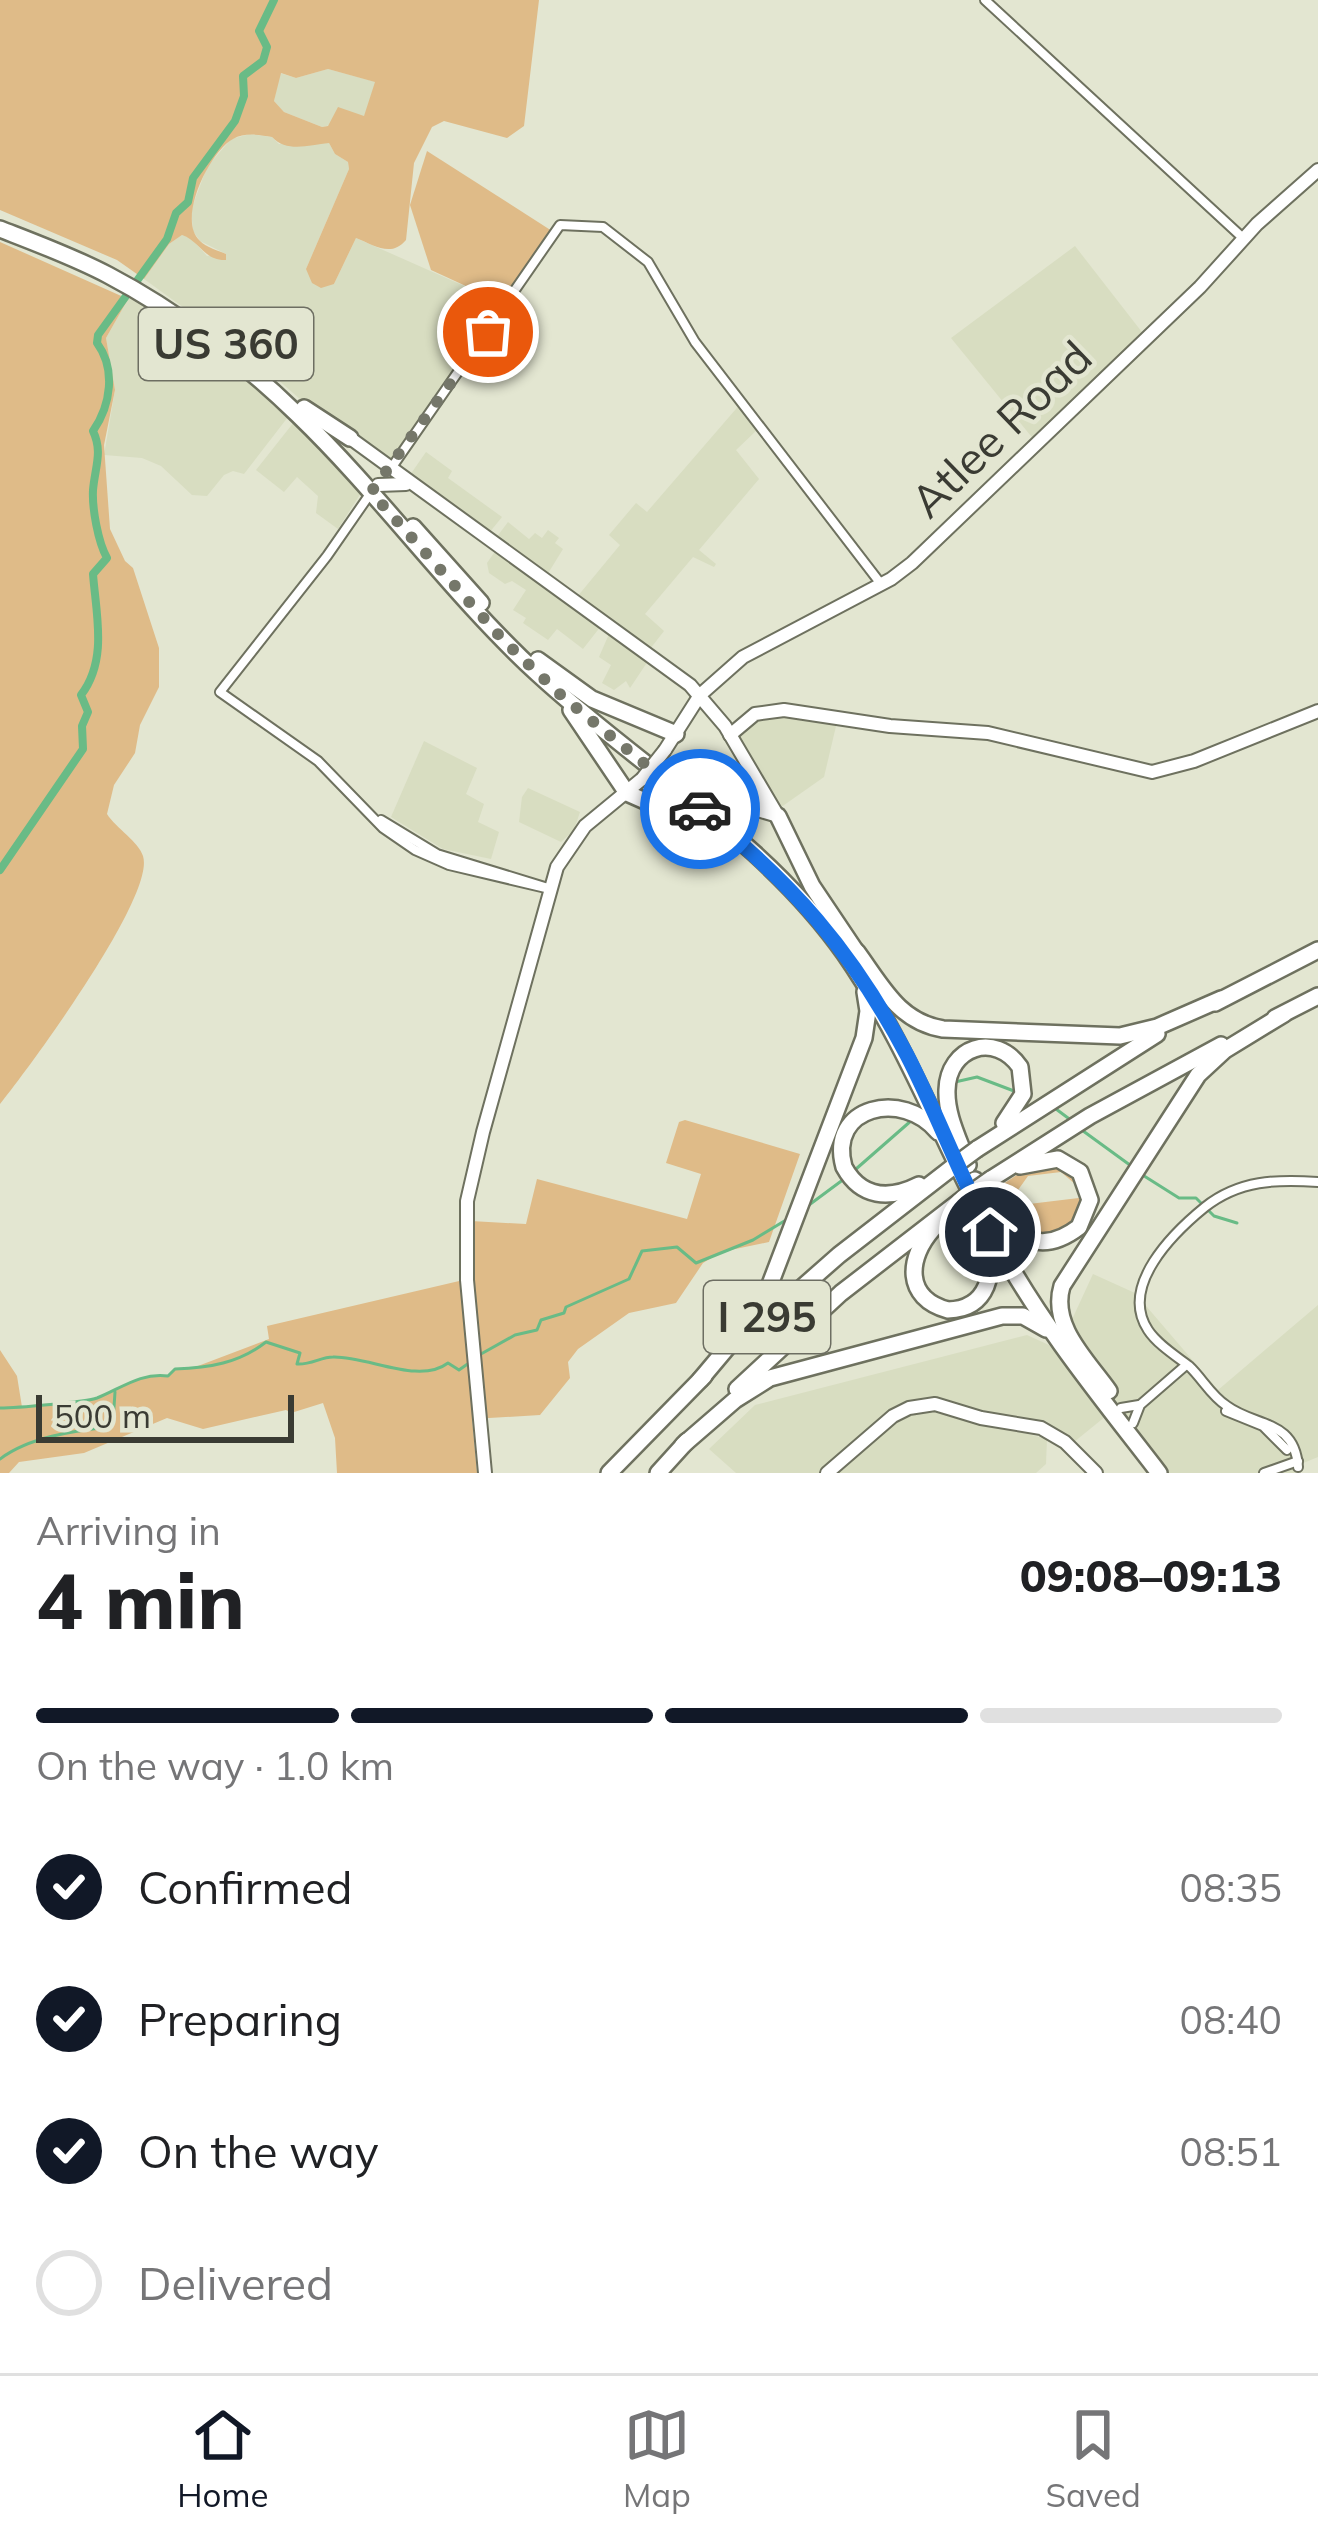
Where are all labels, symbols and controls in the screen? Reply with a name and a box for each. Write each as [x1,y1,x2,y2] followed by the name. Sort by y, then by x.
[437,281,539,383] pin
[455,299,521,365] icon: bag
[139,308,313,380] road number: US 360
[898,328,1102,528] street label: Atlee Road
[640,749,760,869] courier
[667,776,733,842] icon: car
[939,1181,1041,1283] pin
[957,1199,1023,1265] icon: home
[704,1281,830,1353] road number: I 295
[36,1389,294,1442] scale bar
[54,1395,151,1436] text: 500 m
[36,1506,221,1555] text: Arriving in
[1020,1547,1282,1603] text: 09:08–09:13
[36,1551,245,1649] text: 4 min
[36,1741,394,1790] text: On the way · 1.0 km
[36,1854,102,1920] icon: check
[138,1859,352,1915] text: Confirmed
[1180,1863,1282,1912] text: 08:35
[36,1986,102,2052] icon: check
[138,1991,342,2047] text: Preparing
[1180,1995,1282,2044] text: 08:40
[36,2118,102,2184] icon: check
[138,2123,379,2179] text: On the way
[1180,2127,1282,2176] text: 08:51
[138,2255,333,2311] text: Delivered
[177,2402,268,2515] tab: Home
[623,2402,691,2515] tab: Map
[1045,2402,1141,2515] tab: Saved

